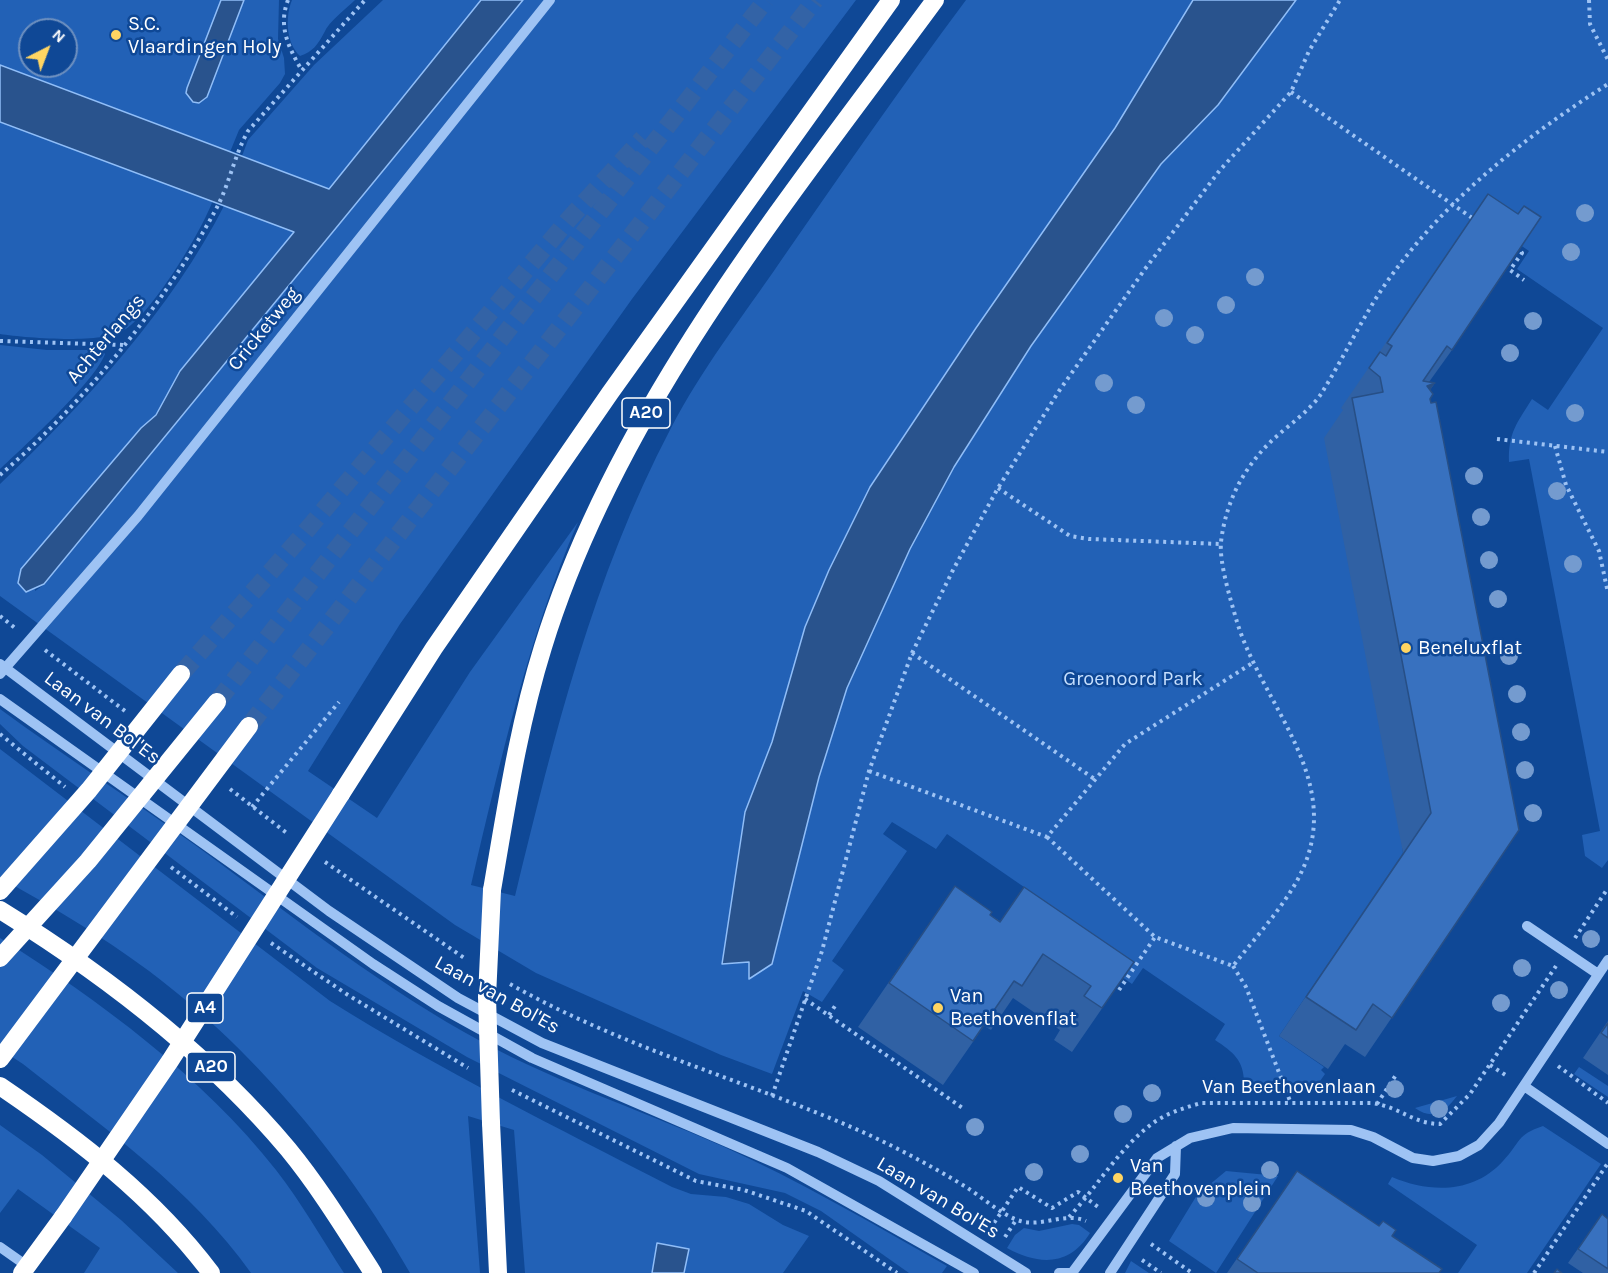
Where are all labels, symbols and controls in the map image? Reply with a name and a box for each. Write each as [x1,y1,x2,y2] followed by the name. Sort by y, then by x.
[128,12,282,59] place label: S.C. Vlaardingen Holy
[18,18,78,78] north arrow
[48,25,70,47] text: N
[109,28,123,42] marker: S.C. Vlaardingen Holy
[223,282,305,376] street label: Cricketweg
[62,289,150,389] street label: Achterlangs
[622,398,670,428] road number: A20
[1418,636,1522,660] place label: Beneluxflat
[1399,641,1413,655] marker: Beneluxflat
[39,666,165,770] street label: Laan van Bol'Es
[1063,667,1203,691] park label: Groenoord Park
[430,951,564,1039] street label: Laan van Bol'Es
[950,984,1077,1031] place label: Van Beethovenflat
[187,993,223,1023] road number: A4
[931,1001,945,1015] marker: Van Beethovenflat
[187,1052,235,1082] road number: A20
[1202,1075,1376,1099] street label: Van Beethovenlaan
[872,1152,1004,1244] street label: Laan van Bol'Es
[1130,1154,1271,1201] place label: Van Beethovenplein
[1111,1171,1125,1185] marker: Van Beethovenplein

